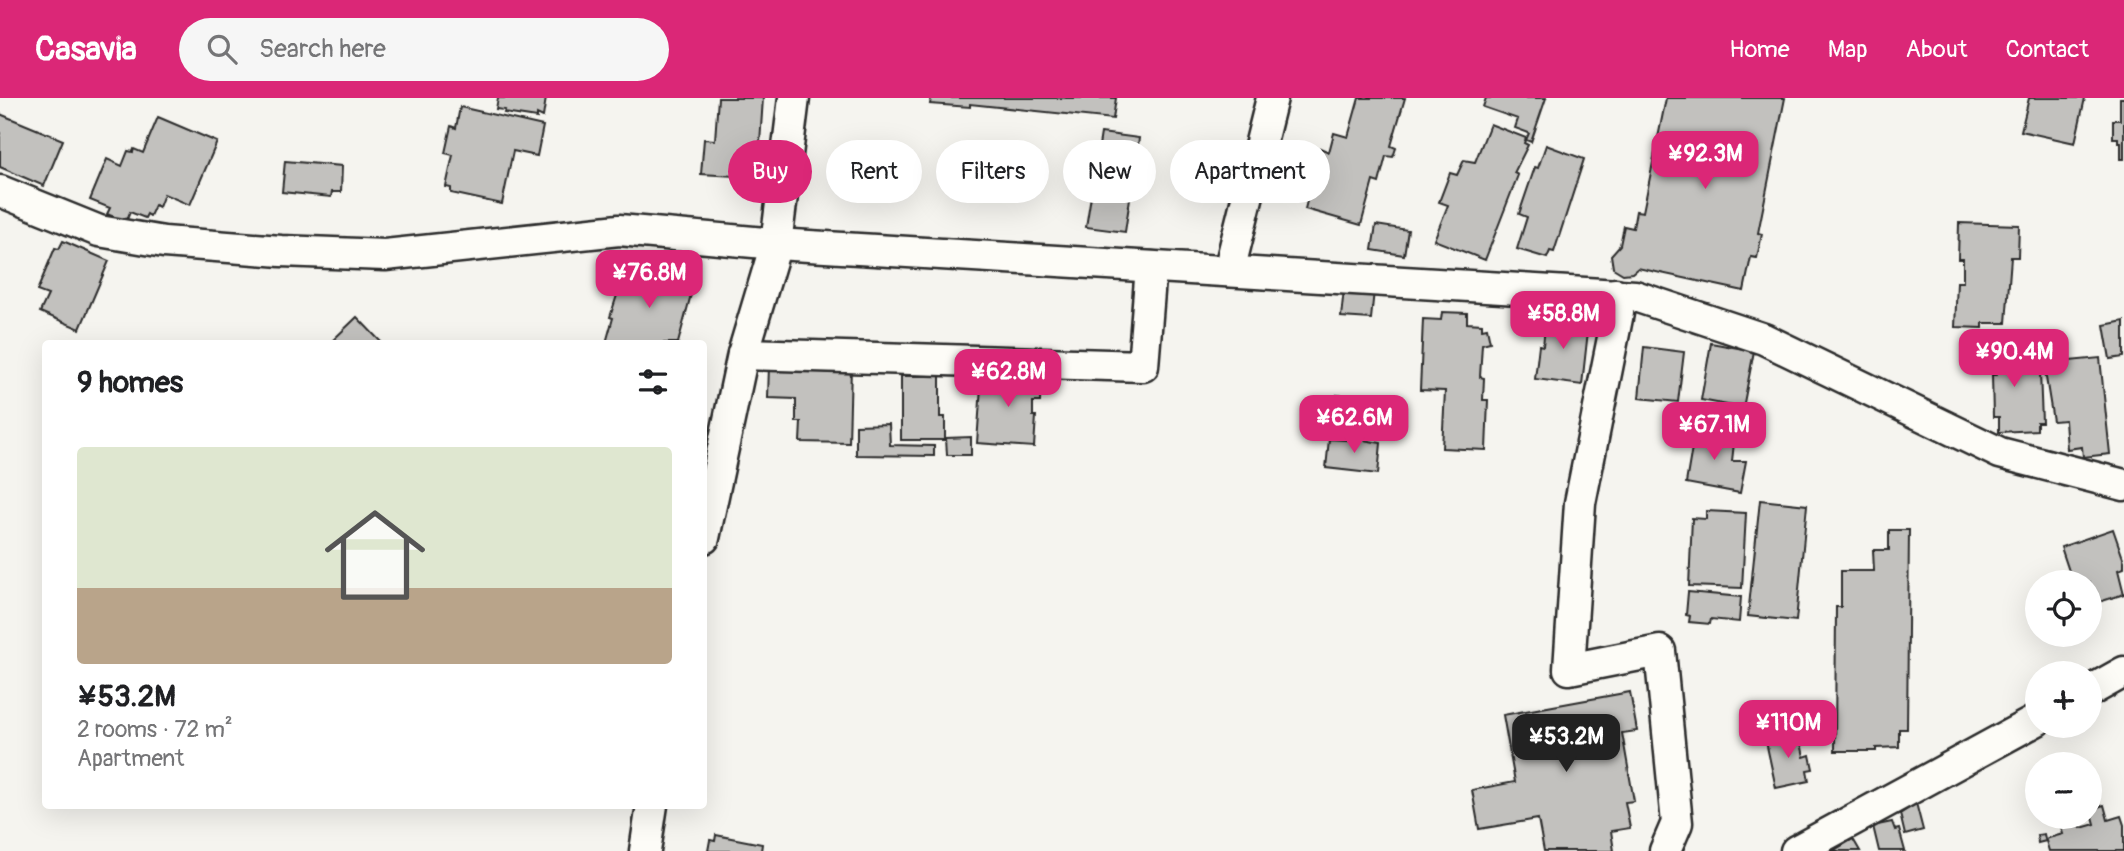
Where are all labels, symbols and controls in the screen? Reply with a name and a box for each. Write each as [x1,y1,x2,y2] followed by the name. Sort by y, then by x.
[179,18,669,81] search box
[35,29,137,70] text: Casavia
[203,30,241,68] icon: search
[259,33,386,65] text: Search here
[1729,35,1790,64] text: Home
[1828,35,1868,64] text: Map
[1906,35,1968,64] text: About
[2006,35,2089,64] text: Contact
[1648,132,1762,191] pin: ¥92.3M
[1667,139,1743,168] text: ¥92.3M
[728,140,812,203] chip: Buy
[826,140,922,203] chip: Rent
[936,140,1049,203] chip: Filters
[1063,140,1156,203] chip: New
[1170,140,1330,203] chip: Apartment
[592,250,706,310] pin: ¥76.8M
[612,258,686,287] text: ¥76.8M
[1506,292,1620,351] pin: ¥58.8M
[1526,299,1600,328] text: ¥58.8M
[1957,330,2071,389] pin: ¥90.4M
[1975,337,2053,366] text: ¥90.4M
[951,350,1065,409] pin: ¥62.8M
[970,357,1046,386] text: ¥62.8M
[634,363,672,401] icon: filters
[77,364,183,401] text: 9 homes
[1297,396,1411,455] pin: ¥62.6M
[1657,402,1771,462] pin: ¥67.1M
[1315,403,1393,432] text: ¥62.6M
[1678,410,1750,439] text: ¥67.1M
[312,492,438,618] icon: home
[2025,570,2102,829] map controls
[2025,570,2102,647] button: locate
[2025,661,2102,738] button: +
[77,678,176,715] text: ¥53.2M
[1739,700,1837,760] pin: ¥110M
[1755,708,1821,737] text: ¥110M
[1509,714,1623,774] pin: ¥53.2M
[77,715,233,744] text: 2 rooms · 72 m²
[1528,722,1604,751] text: ¥53.2M
[77,744,184,773] text: Apartment
[2025,752,2102,829] button: −

